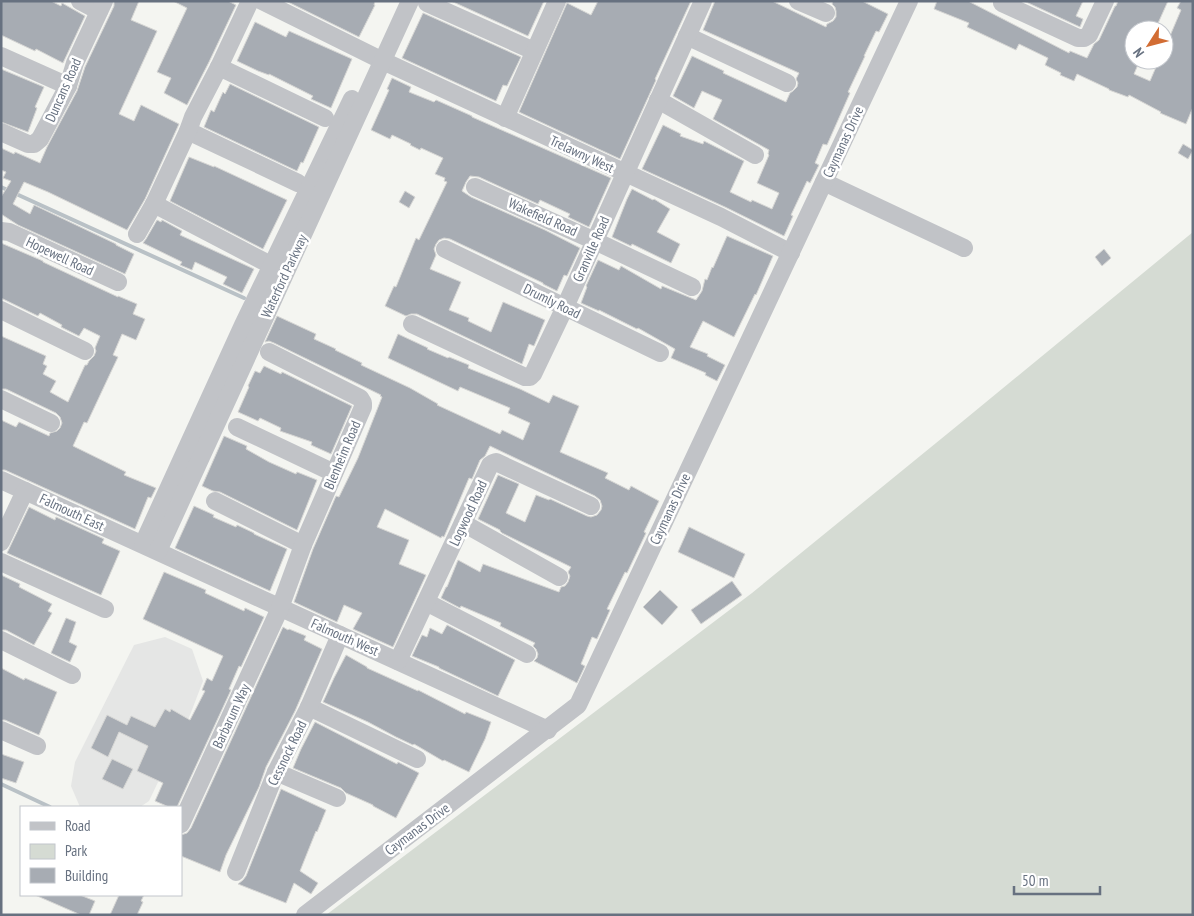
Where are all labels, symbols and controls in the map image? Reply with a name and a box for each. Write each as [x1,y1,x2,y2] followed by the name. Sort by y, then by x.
[1124,20,1174,70] north arrow
[1129,44,1148,61] text: N
[41,55,85,125] street label: Duncans Road
[819,103,867,181] street label: Caymanas Drive
[547,131,617,177] street label: Trelawny West
[506,194,580,240] street label: Wakefield Road
[569,213,613,285] street label: Granville Road
[257,231,312,321] street label: Waterford Parkway
[23,233,97,279] street label: Hopewell Road
[520,279,584,323] street label: Drumly Road
[320,418,364,492] street label: Blenheim Road
[646,470,694,548] street label: Caymanas Drive
[445,477,491,549] street label: Logwood Road
[37,489,107,535] street label: Falmouth East
[308,614,382,660] street label: Falmouth West
[208,680,254,751] street label: Barbarum Way
[263,717,311,789] street label: Cessnock Road
[381,799,453,859] street label: Caymanas Drive
[20,806,182,896] legend
[65,816,91,835] text: Road
[65,841,87,860] text: Park
[1014,864,1100,896] scale bar
[65,866,108,885] text: Building
[1022,871,1048,890] text: 50 m

